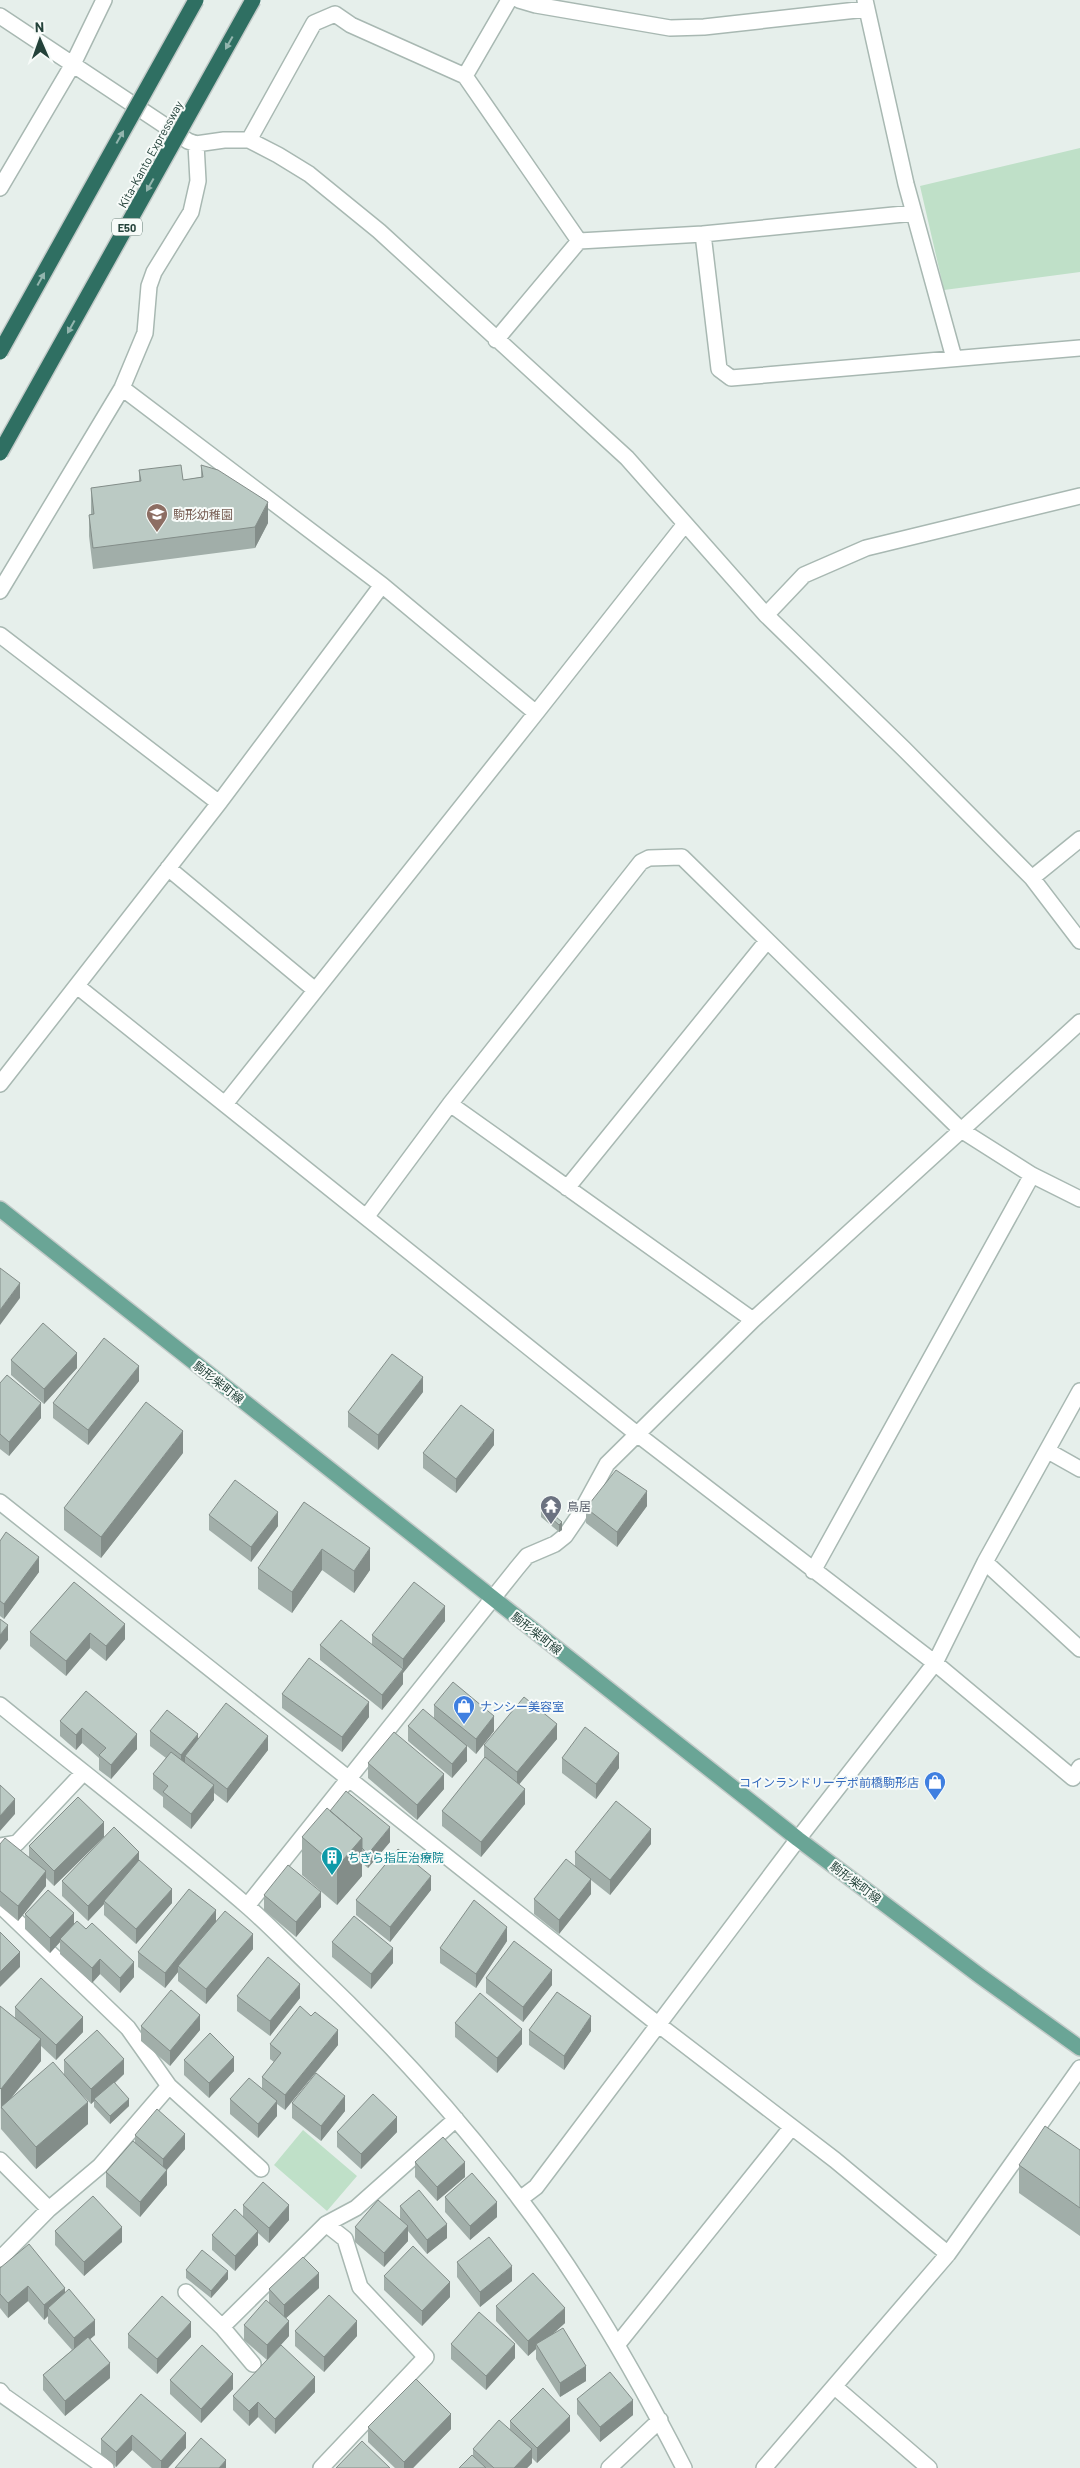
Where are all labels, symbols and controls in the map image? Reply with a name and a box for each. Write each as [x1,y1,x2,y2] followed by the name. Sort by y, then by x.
[15,15,65,65] north arrow
[35,18,44,35] text: N
[225,35,233,50] one-way arrow
[115,98,185,210] street label: Kita-Kanto Expressway
[116,130,124,144] one-way arrow
[146,177,154,192] one-way arrow
[112,218,142,236] road number: E50
[37,272,45,286] one-way arrow
[67,319,75,334] one-way arrow
[145,502,169,533] school or university icon: 駒形幼稚園
[173,507,233,521] place label: 駒形幼稚園
[191,1358,247,1406] street label: 駒形柴町線
[539,1494,563,1525] temple icon: 鳥居
[567,1499,591,1513] place label: 鳥居
[509,1609,565,1657] street label: 駒形柴町線
[452,1694,476,1725] shop icon: ナンシー美容室
[480,1699,564,1713] place label: ナンシー美容室
[923,1770,947,1801] shop icon: コインランドリーデポ前橋駒形店
[739,1775,919,1789] place label: コインランドリーデポ前橋駒形店
[320,1845,344,1876] building icon: ちぎら指圧治療院
[348,1850,444,1864] place label: ちぎら指圧治療院
[828,1858,884,1906] street label: 駒形柴町線

